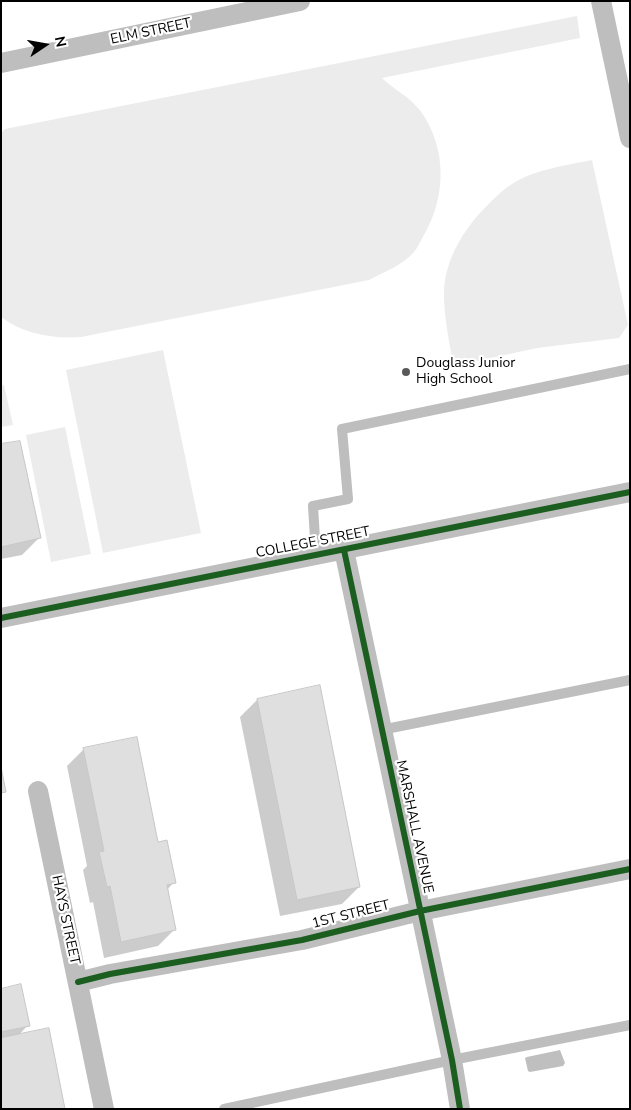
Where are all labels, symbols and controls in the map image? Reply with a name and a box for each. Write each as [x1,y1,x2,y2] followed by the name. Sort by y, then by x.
[109,15,193,49] street label: ELM STREET
[20,20,70,70] north arrow
[50,35,71,49] text: N
[416,356,515,388] place label: Douglass Junior High School
[400,366,412,378] marker: Douglass Junior High School
[255,524,371,562] street label: COLLEGE STREET
[392,759,436,895] street label: MARSHALL AVENUE
[47,874,83,966] street label: HAYS STREET
[310,897,392,933] street label: 1ST STREET

